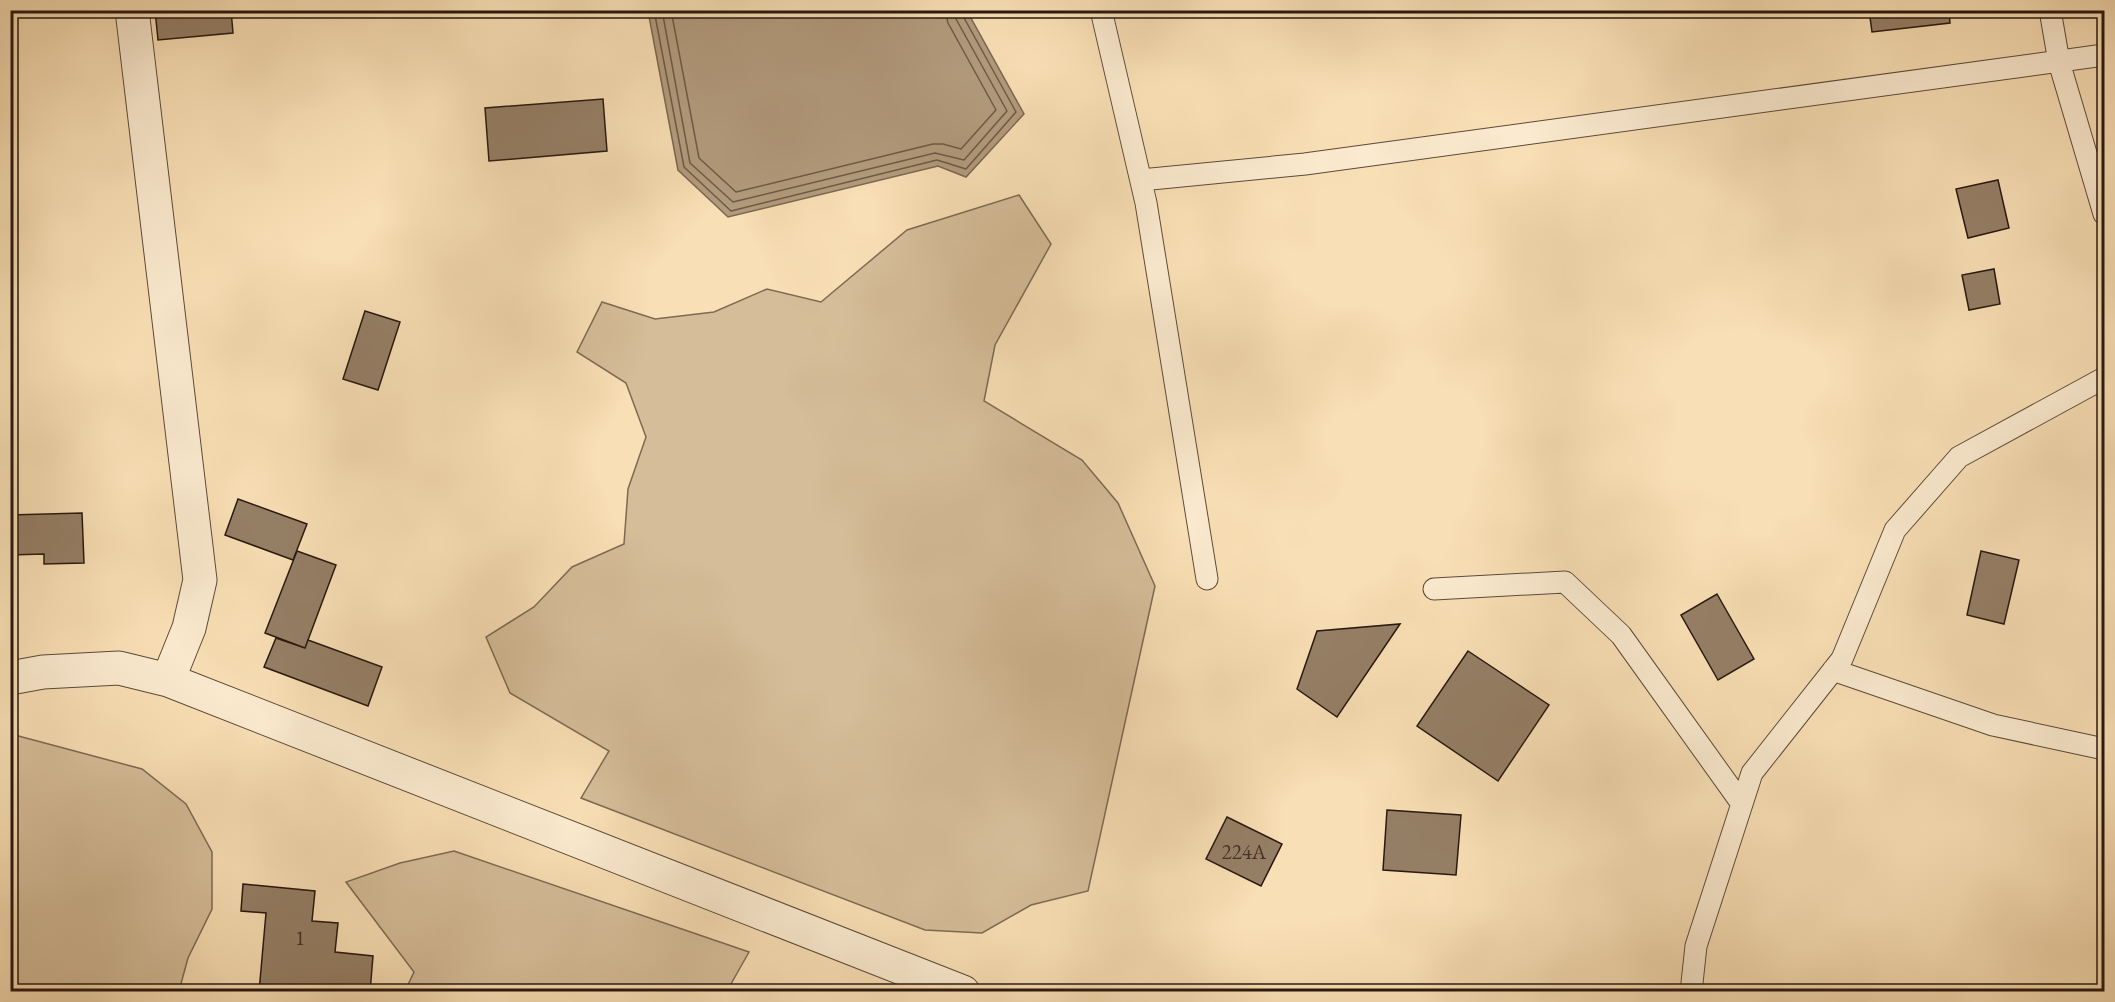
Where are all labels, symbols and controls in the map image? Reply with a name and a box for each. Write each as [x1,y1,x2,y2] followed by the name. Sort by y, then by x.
[1222,838,1267,865] house number: 224А
[295,924,305,951] house number: 1

